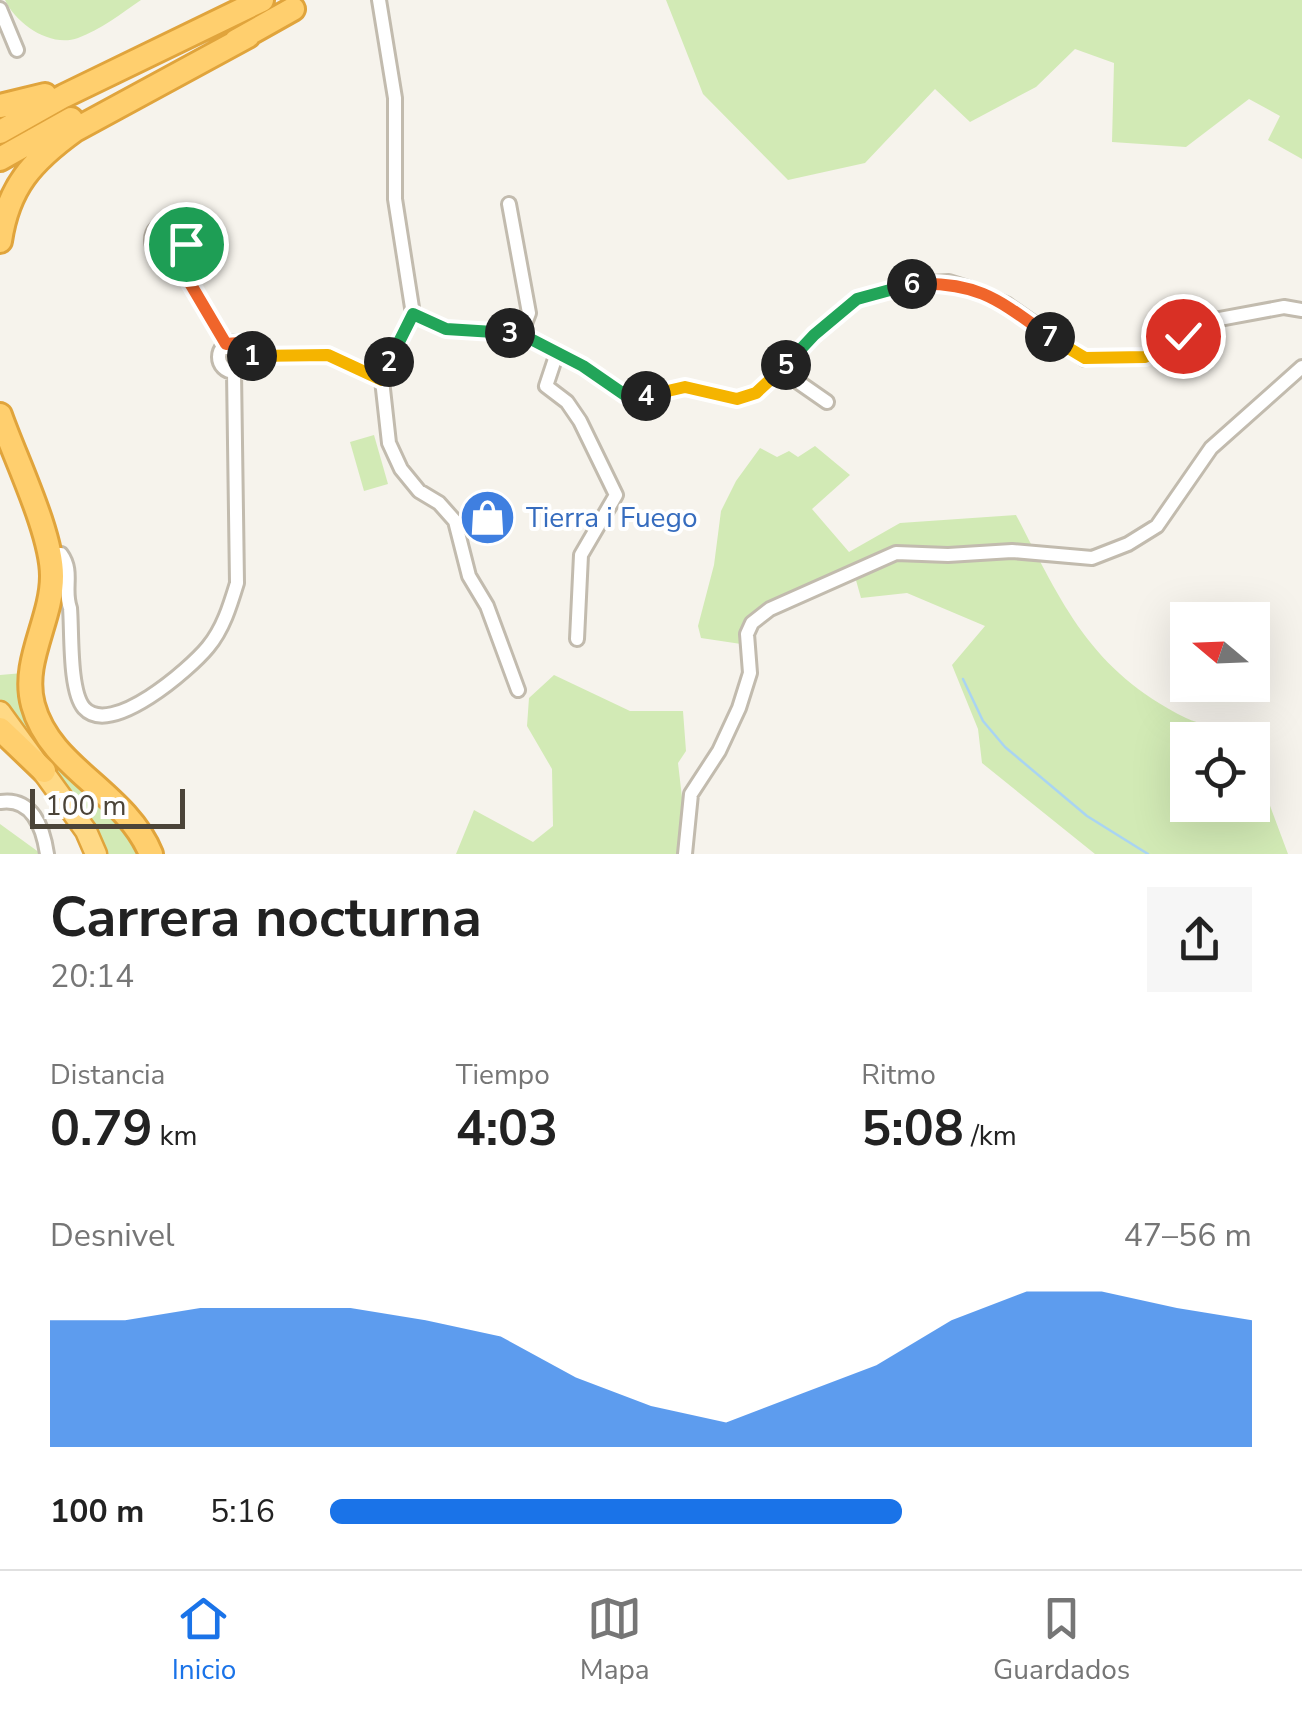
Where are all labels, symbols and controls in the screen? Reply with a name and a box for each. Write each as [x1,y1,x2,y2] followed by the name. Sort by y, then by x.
[144,202,229,287] pin
[159,217,214,272] icon: arrive
[887,259,937,309] pin: 6
[904,265,920,303] text: 6
[1141,294,1226,379] pin
[485,308,535,358] pin: 3
[1156,309,1211,364] icon: check
[1025,312,1075,362] pin: 7
[502,314,518,352] text: 3
[1042,318,1058,356] text: 7
[227,331,277,381] pin: 1
[244,337,260,375] text: 1
[364,337,414,387] pin: 2
[761,340,811,390] pin: 5
[381,343,397,381] text: 2
[778,346,794,384] text: 5
[621,371,671,421] pin: 4
[638,377,654,415] text: 4
[457,488,517,548] shop icon: Tierra i Fuego
[526,499,698,537] place label: Tierra i Fuego
[1170,602,1270,702] north arrow
[1170,602,1270,822] map controls
[1170,722,1270,822] button: locate
[30,784,185,828] scale bar
[45,787,127,825] text: 100 m
[50,880,482,955] text: Carrera nocturna
[1147,887,1252,992] button: share
[50,955,134,998] text: 20:14
[50,1056,165,1094] text: Distancia
[456,1056,550,1094] text: Tiempo
[861,1056,936,1094] text: Ritmo
[50,1094,152,1163] text: 0.79
[456,1094,558,1163] text: 4:03
[861,1094,964,1163] text: 5:08
[152,1117,198,1155] text: km
[964,1117,1017,1155] text: /km
[50,1214,175,1257] text: Desnivel
[1124,1214,1252,1257] text: 47–56 m
[50,1490,144,1533] text: 100 m
[210,1490,275,1533] text: 5:16
[172,1591,236,1689] tab: Inicio
[580,1591,650,1689] tab: Mapa
[993,1591,1130,1689] tab: Guardados

